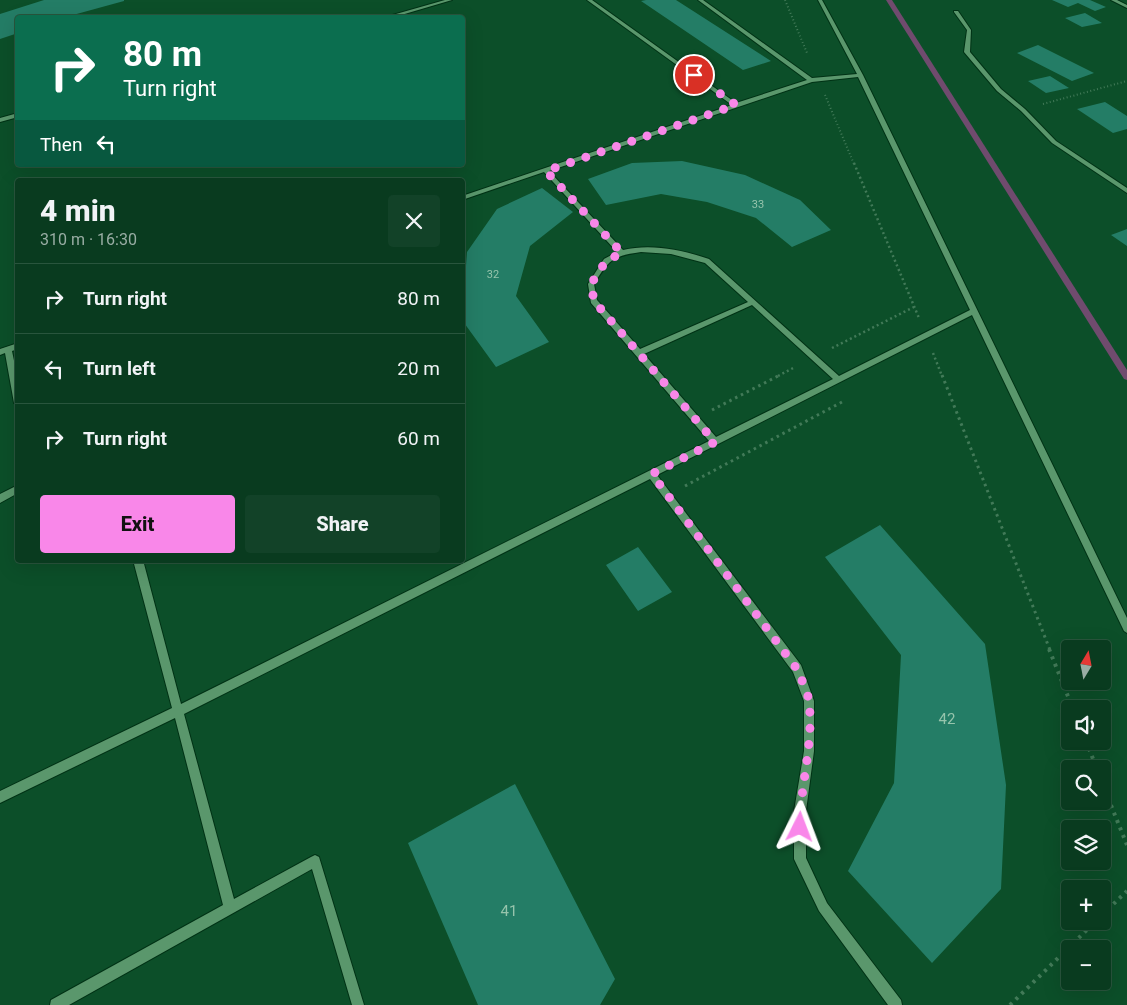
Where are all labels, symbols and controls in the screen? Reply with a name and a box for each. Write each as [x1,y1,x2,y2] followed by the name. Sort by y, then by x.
[123,34,202,75] text: 80 m
[40,35,105,100] icon: right
[673,54,715,96] pin
[680,61,708,89] icon: arrive
[123,76,217,101] text: Turn right
[92,130,120,158] icon: left
[40,133,82,156] text: Then
[40,193,116,228] text: 4 min
[388,195,440,247] button: close
[752,198,764,211] house number: 33
[40,230,137,249] text: 310 m · 16:30
[487,268,499,281] house number: 32
[40,285,68,313] icon: right
[83,287,167,310] text: Turn right
[397,287,440,310] text: 80 m
[40,355,68,383] icon: left
[83,357,156,380] text: Turn left
[397,357,440,380] text: 20 m
[40,425,68,453] icon: right
[83,427,167,450] text: Turn right
[397,427,440,450] text: 60 m
[40,495,235,553] button: Exit
[245,495,440,553] button: Share
[1061,640,1111,690] north arrow
[1061,640,1111,990] map controls
[1061,700,1111,750] button: sound
[939,710,955,728] house number: 42
[1061,760,1111,810] button: search
[773,800,825,852] position arrow
[1061,820,1111,870] button: layers
[1061,880,1111,930] button: +
[501,902,517,920] house number: 41
[1061,940,1111,990] button: −

